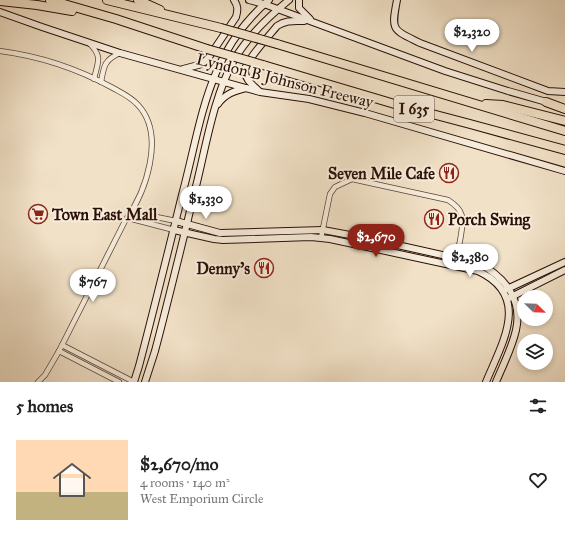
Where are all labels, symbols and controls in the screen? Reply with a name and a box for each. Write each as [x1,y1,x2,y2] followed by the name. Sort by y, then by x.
[439,19,505,53] pin: $2,320
[453,24,491,40] text: $2,320
[194,49,376,113] street label: Lyndon B Johnson Freeway
[394,96,434,122] road number: I 635
[438,162,460,184] restaurant icon: Seven Mile Cafe
[328,164,435,183] place label: Seven Mile Cafe
[173,186,239,220] pin: $1,330
[189,191,223,207] text: $1,330
[27,203,49,225] supermarket icon: Town East Mall
[51,205,158,224] place label: Town East Mall
[423,208,445,230] restaurant icon: Porch Swing
[448,210,531,230] place label: Porch Swing
[343,224,409,258] pin: $2,670
[356,229,396,245] text: $2,670
[437,244,503,278] pin: $2,380
[451,249,489,265] text: $2,380
[253,257,275,279] restaurant icon: Denny's
[196,259,250,279] place label: Denny's
[69,269,117,303] pin: $767
[79,274,107,290] text: $767
[517,290,553,326] north arrow
[517,290,553,370] map controls
[517,334,553,370] button: layers
[527,395,549,417] icon: filters
[16,396,73,417] text: 5 homes
[140,454,219,475] text: $2,670/mo
[48,456,96,504] icon: home
[527,469,549,491] icon: heart
[140,475,230,491] text: 4 rooms · 140 m²
[140,491,263,507] text: West Emporium Circle

